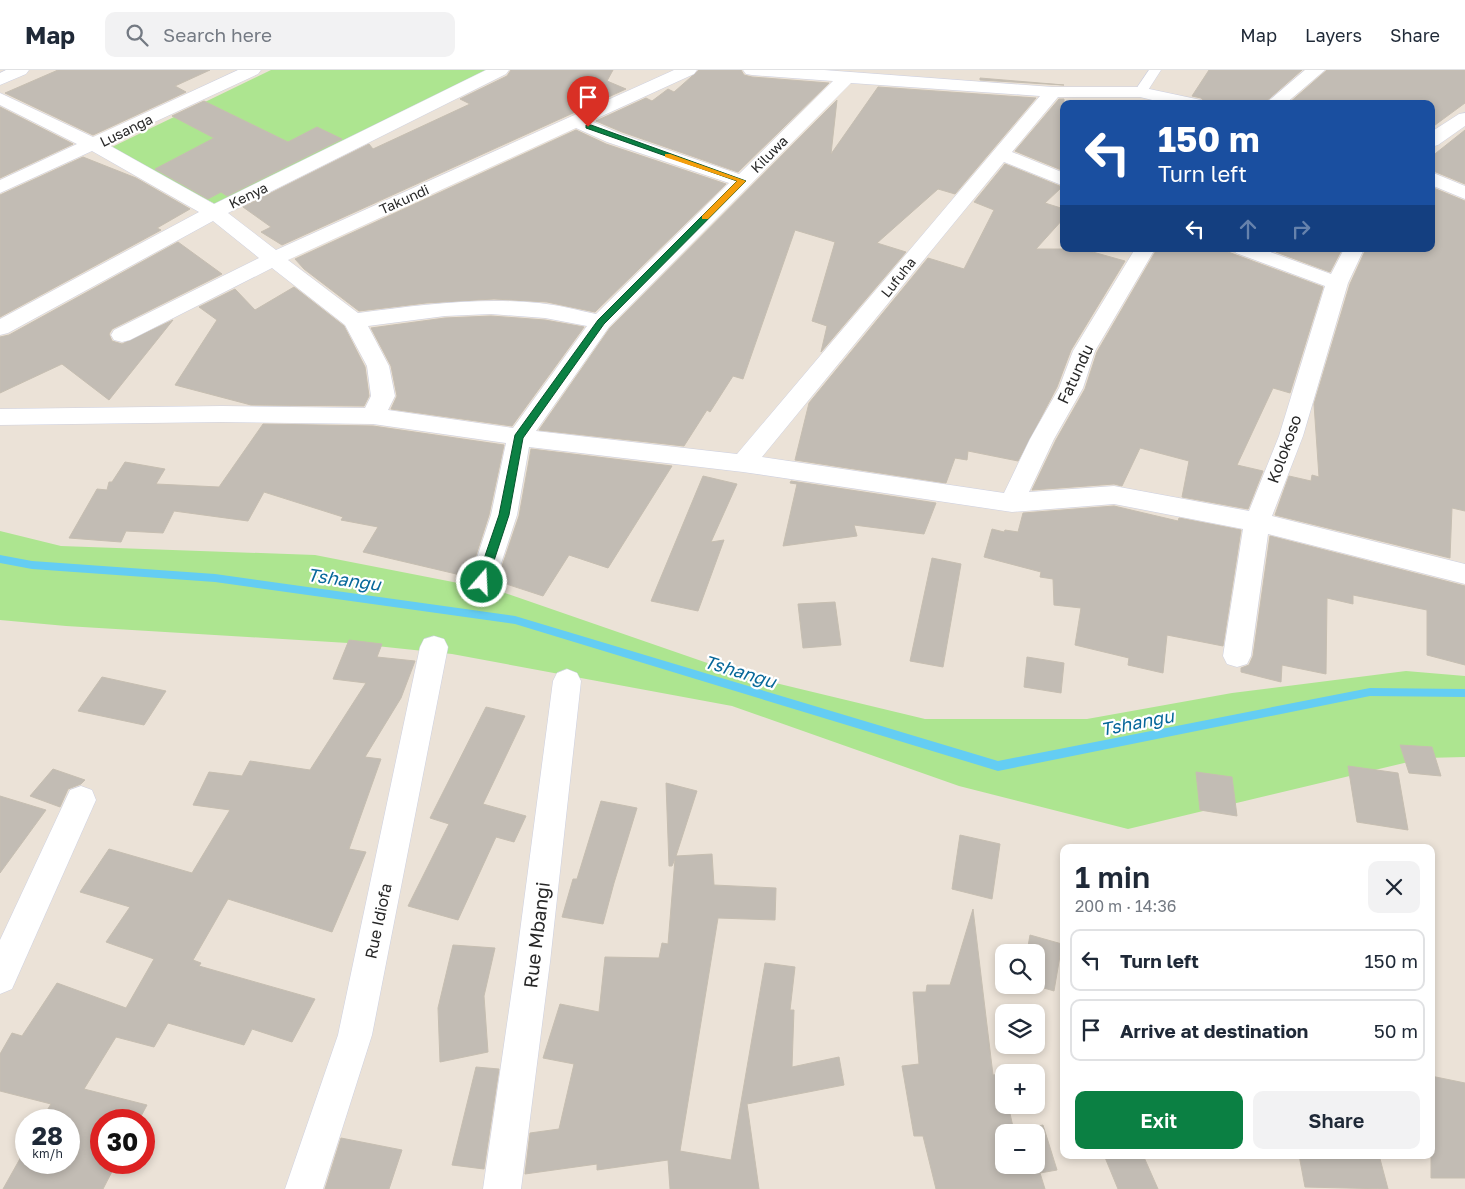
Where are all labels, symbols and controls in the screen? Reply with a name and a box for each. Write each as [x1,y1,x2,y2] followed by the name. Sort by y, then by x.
[105,12,455,57] search box
[25,20,75,49] text: Map
[123,21,151,49] icon: search
[163,23,272,46] text: Search here
[1240,24,1277,46] text: Map
[1305,24,1362,46] text: Layers
[1390,24,1440,46] text: Share
[567,76,609,127] pin
[574,83,602,111] icon: arrive
[97,110,155,150] street label: Lusanga
[1158,118,1260,160] text: 150 m
[1075,120,1140,185] icon: left
[747,132,791,176] street label: Kiluwa
[1158,160,1247,187] text: Turn left
[226,178,270,212] street label: Kenya
[376,181,432,217] street label: Takundi
[1181,215,1209,243] icon: left
[1234,215,1262,243] icon: ahead
[1287,215,1315,243] icon: right
[877,254,919,300] street label: Lufuha
[1053,341,1097,407] street label: Fatundu
[1262,412,1306,486] street label: Kolokoso
[455,555,507,607] position arrow
[306,563,383,595] water label: Tshangu
[701,650,780,693] water label: Tshangu
[1099,704,1176,740] water label: Tshangu
[1075,859,1150,895] text: 1 min
[1368,861,1420,913] button: close
[518,880,554,990] street label: Rue Mbangi
[360,881,396,961] street label: Rue Idiofa
[1075,896,1176,916] text: 200 m · 14:36
[995,944,1045,1174] map controls
[995,944,1045,994] button: search
[1077,946,1105,974] icon: left
[1120,949,1199,972] text: Turn left
[1364,949,1418,972] text: 150 m
[995,1004,1045,1054] button: layers
[1077,1016,1105,1044] icon: arrive
[1120,1019,1308,1042] text: Arrive at destination
[1374,1019,1418,1042] text: 50 m
[995,1064,1045,1114] button: +
[1075,1091,1243,1149] button: Exit
[1253,1091,1420,1149] button: Share
[90,1109,155,1174] speed limit sign: 30
[32,1120,63,1151] text: 28
[995,1124,1045,1174] button: −
[32,1146,63,1161] text: km/h

